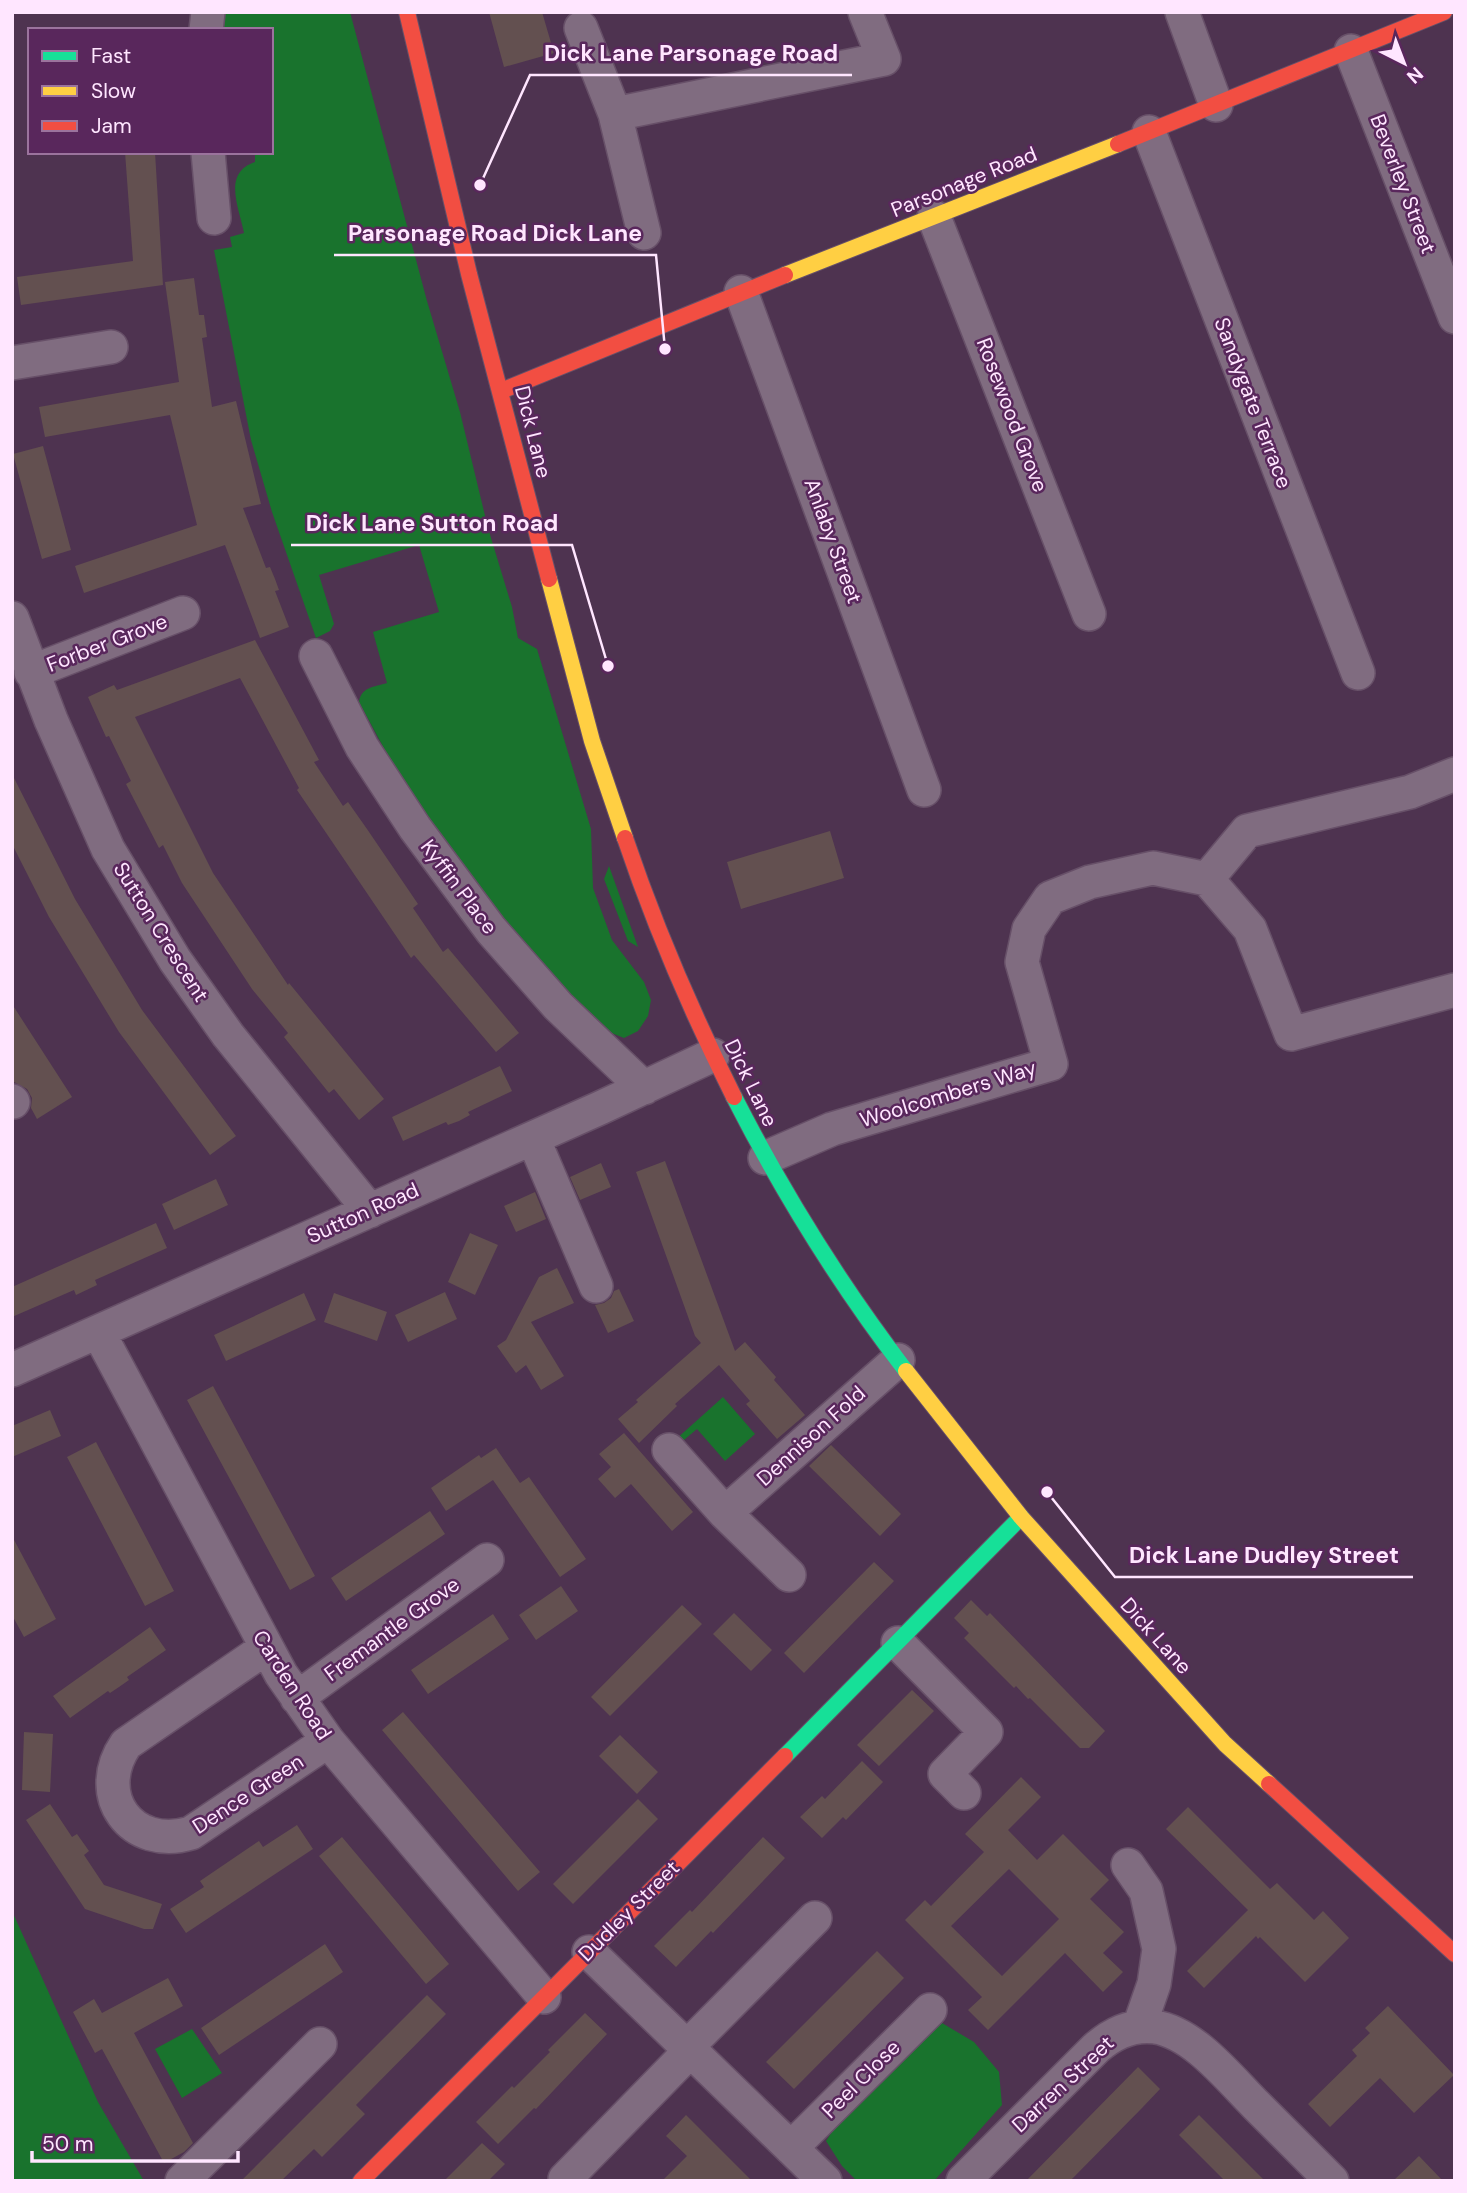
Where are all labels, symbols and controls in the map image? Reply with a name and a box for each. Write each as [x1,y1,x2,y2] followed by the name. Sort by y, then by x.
[28,28,273,154] legend
[1369,28,1439,98] north arrow
[530,31,852,75] callout: Dick Lane Parsonage Road
[544,38,838,68] text: Dick Lane Parsonage Road
[91,42,131,70] text: Fast
[1402,61,1429,89] text: N
[91,77,136,105] text: Slow
[1364,110,1442,258] street label: Beverley Street
[91,112,132,140] text: Jam
[887,140,1041,224] street label: Parsonage Road
[334,211,656,255] callout: Parsonage Road Dick Lane
[348,218,642,248] text: Parsonage Road Dick Lane
[1208,314,1299,493] street label: Sandygate Terrace
[970,334,1054,496] street label: Rosewood Grove
[508,383,558,481] street label: Dick Lane
[797,475,869,607] street label: Anlaby Street
[291,501,572,545] callout: Dick Lane Sutton Road
[306,508,558,538] text: Dick Lane Sutton Road
[43,607,171,679] street label: Forber Grove
[414,834,504,940] street label: Kyffin Place
[107,857,215,1007] street label: Sutton Crescent
[718,1035,784,1132] street label: Dick Lane
[856,1054,1040,1134] street label: Woolcombers Way
[303,1176,423,1250] street label: Sutton Road
[751,1380,871,1492] street label: Dennison Fold
[1115,1533,1413,1577] callout: Dick Lane Dudley Street
[1129,1540,1399,1570] text: Dick Lane Dudley Street
[319,1570,465,1688] street label: Fremantle Grove
[1114,1592,1198,1680] street label: Dick Lane
[246,1625,338,1745] street label: Carden Road
[187,1748,309,1840] street label: Dence Green
[572,1854,686,1968] street label: Dudley Street
[1006,2029,1120,2139] street label: Darren Street
[816,2034,906,2124] street label: Peel Close
[32,2120,238,2164] scale bar
[42,2130,93,2158] text: 50 m

